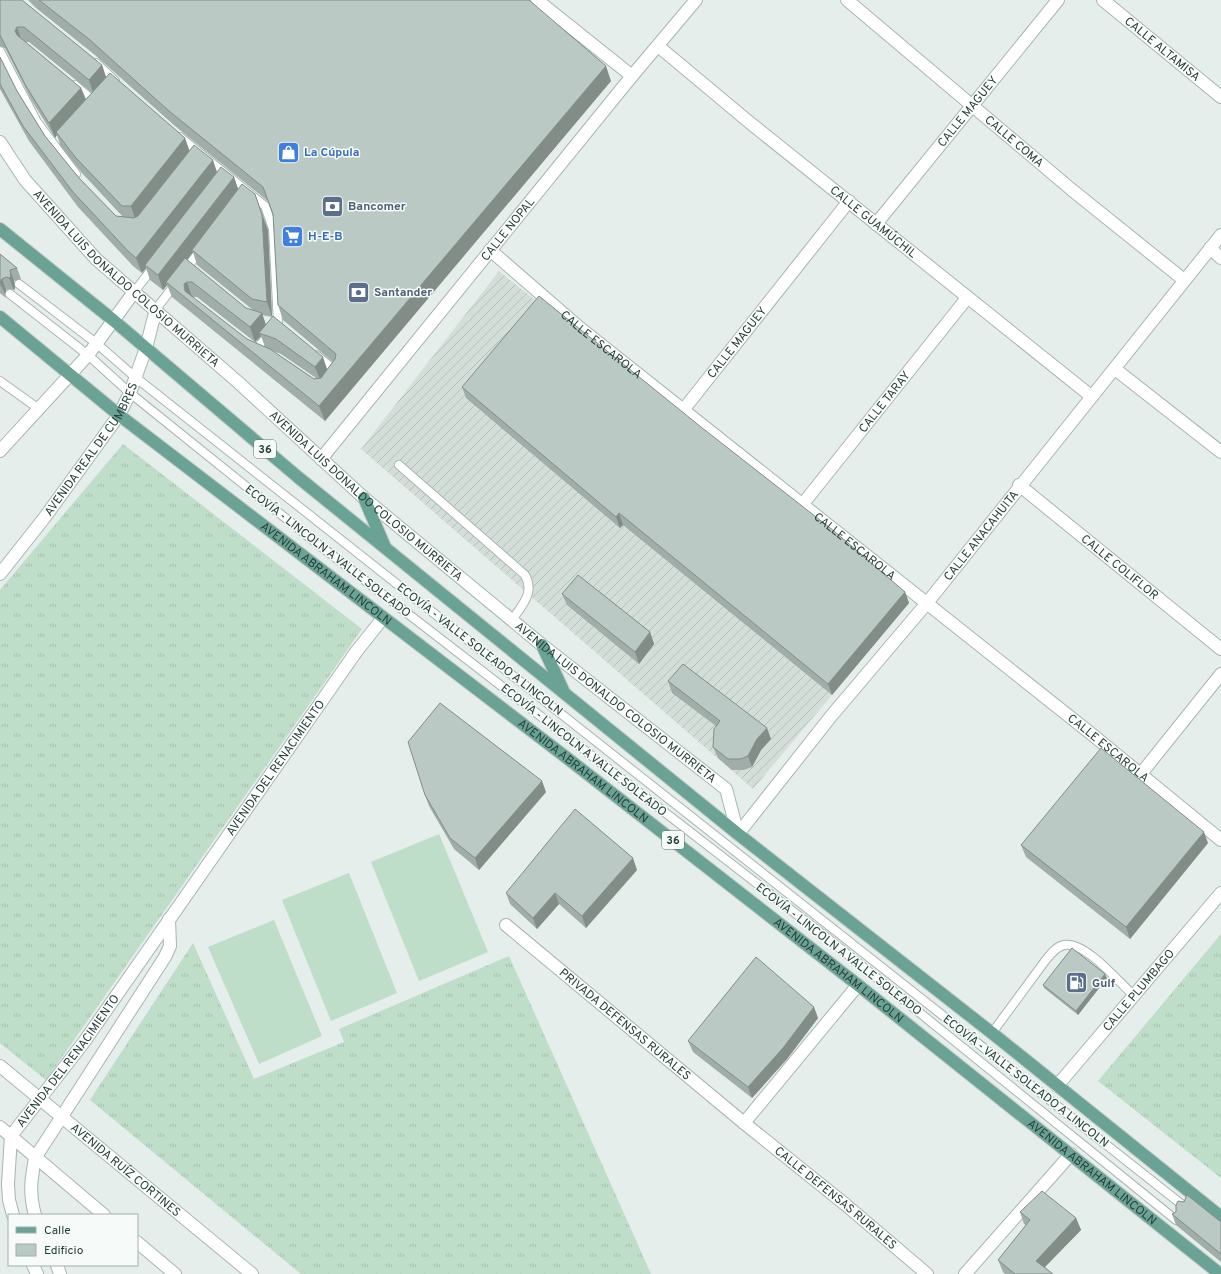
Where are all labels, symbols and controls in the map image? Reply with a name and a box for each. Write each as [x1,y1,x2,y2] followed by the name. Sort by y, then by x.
[1121,14,1203,86] street label: CALLE ALTAMISA
[935,73,1002,151] street label: CALLE MAGUEY
[981,112,1047,172] street label: CALLE COMA
[276,139,302,165] shop icon: La Cúpula
[304,145,359,161] place label: La Cúpula
[826,183,920,262] street label: CALLE GUAMÚCHIL
[29,187,222,371] street label: AVENIDA LUIS DONALDO COLOSIO MURRIETA
[319,193,345,219] bank icon: Bancomer
[478,195,539,265] street label: CALLE NOPAL
[348,199,406,215] place label: Bancomer
[280,223,306,249] supermarket icon: H-E-B
[308,229,343,245] place label: H-E-B
[345,279,371,305] bank icon: Santander
[374,285,432,301] place label: Santander
[704,304,771,382] street label: CALLE MAGUEY
[556,307,645,383] street label: CALLE ESCAROLA
[856,368,915,436] street label: CALLE TARAY
[41,380,142,520] street label: AVENIDA REAL DE CUMBRES
[265,408,466,585] street label: AVENIDA LUIS DONALDO COLOSIO MURRIETA
[254,440,276,458] road number: 36
[241,482,414,622] street label: ECOVÍA - LINCOLN A VALLE SOLEADO
[941,487,1023,585] street label: CALLE ANACAHUITA
[810,509,899,584] street label: CALLE ESCAROLA
[257,519,394,630] street label: AVENIDA ABRAHAM LINCOLN
[1077,531,1161,604] street label: CALLE COLIFLOR
[393,580,566,720] street label: ECOVÍA - VALLE SOLEADO A LINCOLN
[511,619,719,787] street label: AVENIDA LUIS DONALDO COLOSIO MURRIETA
[497,681,670,821] street label: ECOVÍA - LINCOLN A VALLE SOLEADO
[223,697,329,839] street label: AVENIDA DEL RENACIMIENTO
[1064,711,1152,787] street label: CALLE ESCAROLA
[514,716,651,827] street label: AVENIDA ABRAHAM LINCOLN
[662,831,684,849] road number: 36
[752,880,925,1020] street label: ECOVÍA - LINCOLN A VALLE SOLEADO
[770,915,906,1027] street label: AVENIDA ABRAHAM LINCOLN
[1100,946,1179,1035] street label: CALLE PLUMBAGO
[555,965,694,1084] street label: PRIVADA DEFENSAS RURALES
[1063,970,1089,996] fuel station icon: Gulf
[1092,976,1116,992] place label: Gulf
[14,992,124,1131] street label: AVENIDA DEL RENACIMIENTO
[939,1012,1112,1152] street label: ECOVÍA - VALLE SOLEADO A LINCOLN
[1023,1116,1159,1229] street label: AVENIDA ABRAHAM LINCOLN
[66,1120,184,1221] street label: AVENIDA RUÍZ CORTINES
[771,1143,900,1254] street label: CALLE DEFENSAS RURALES
[8,1214,138,1266] legend
[44,1223,71,1239] text: Calle
[44,1243,84,1259] text: Edificio

